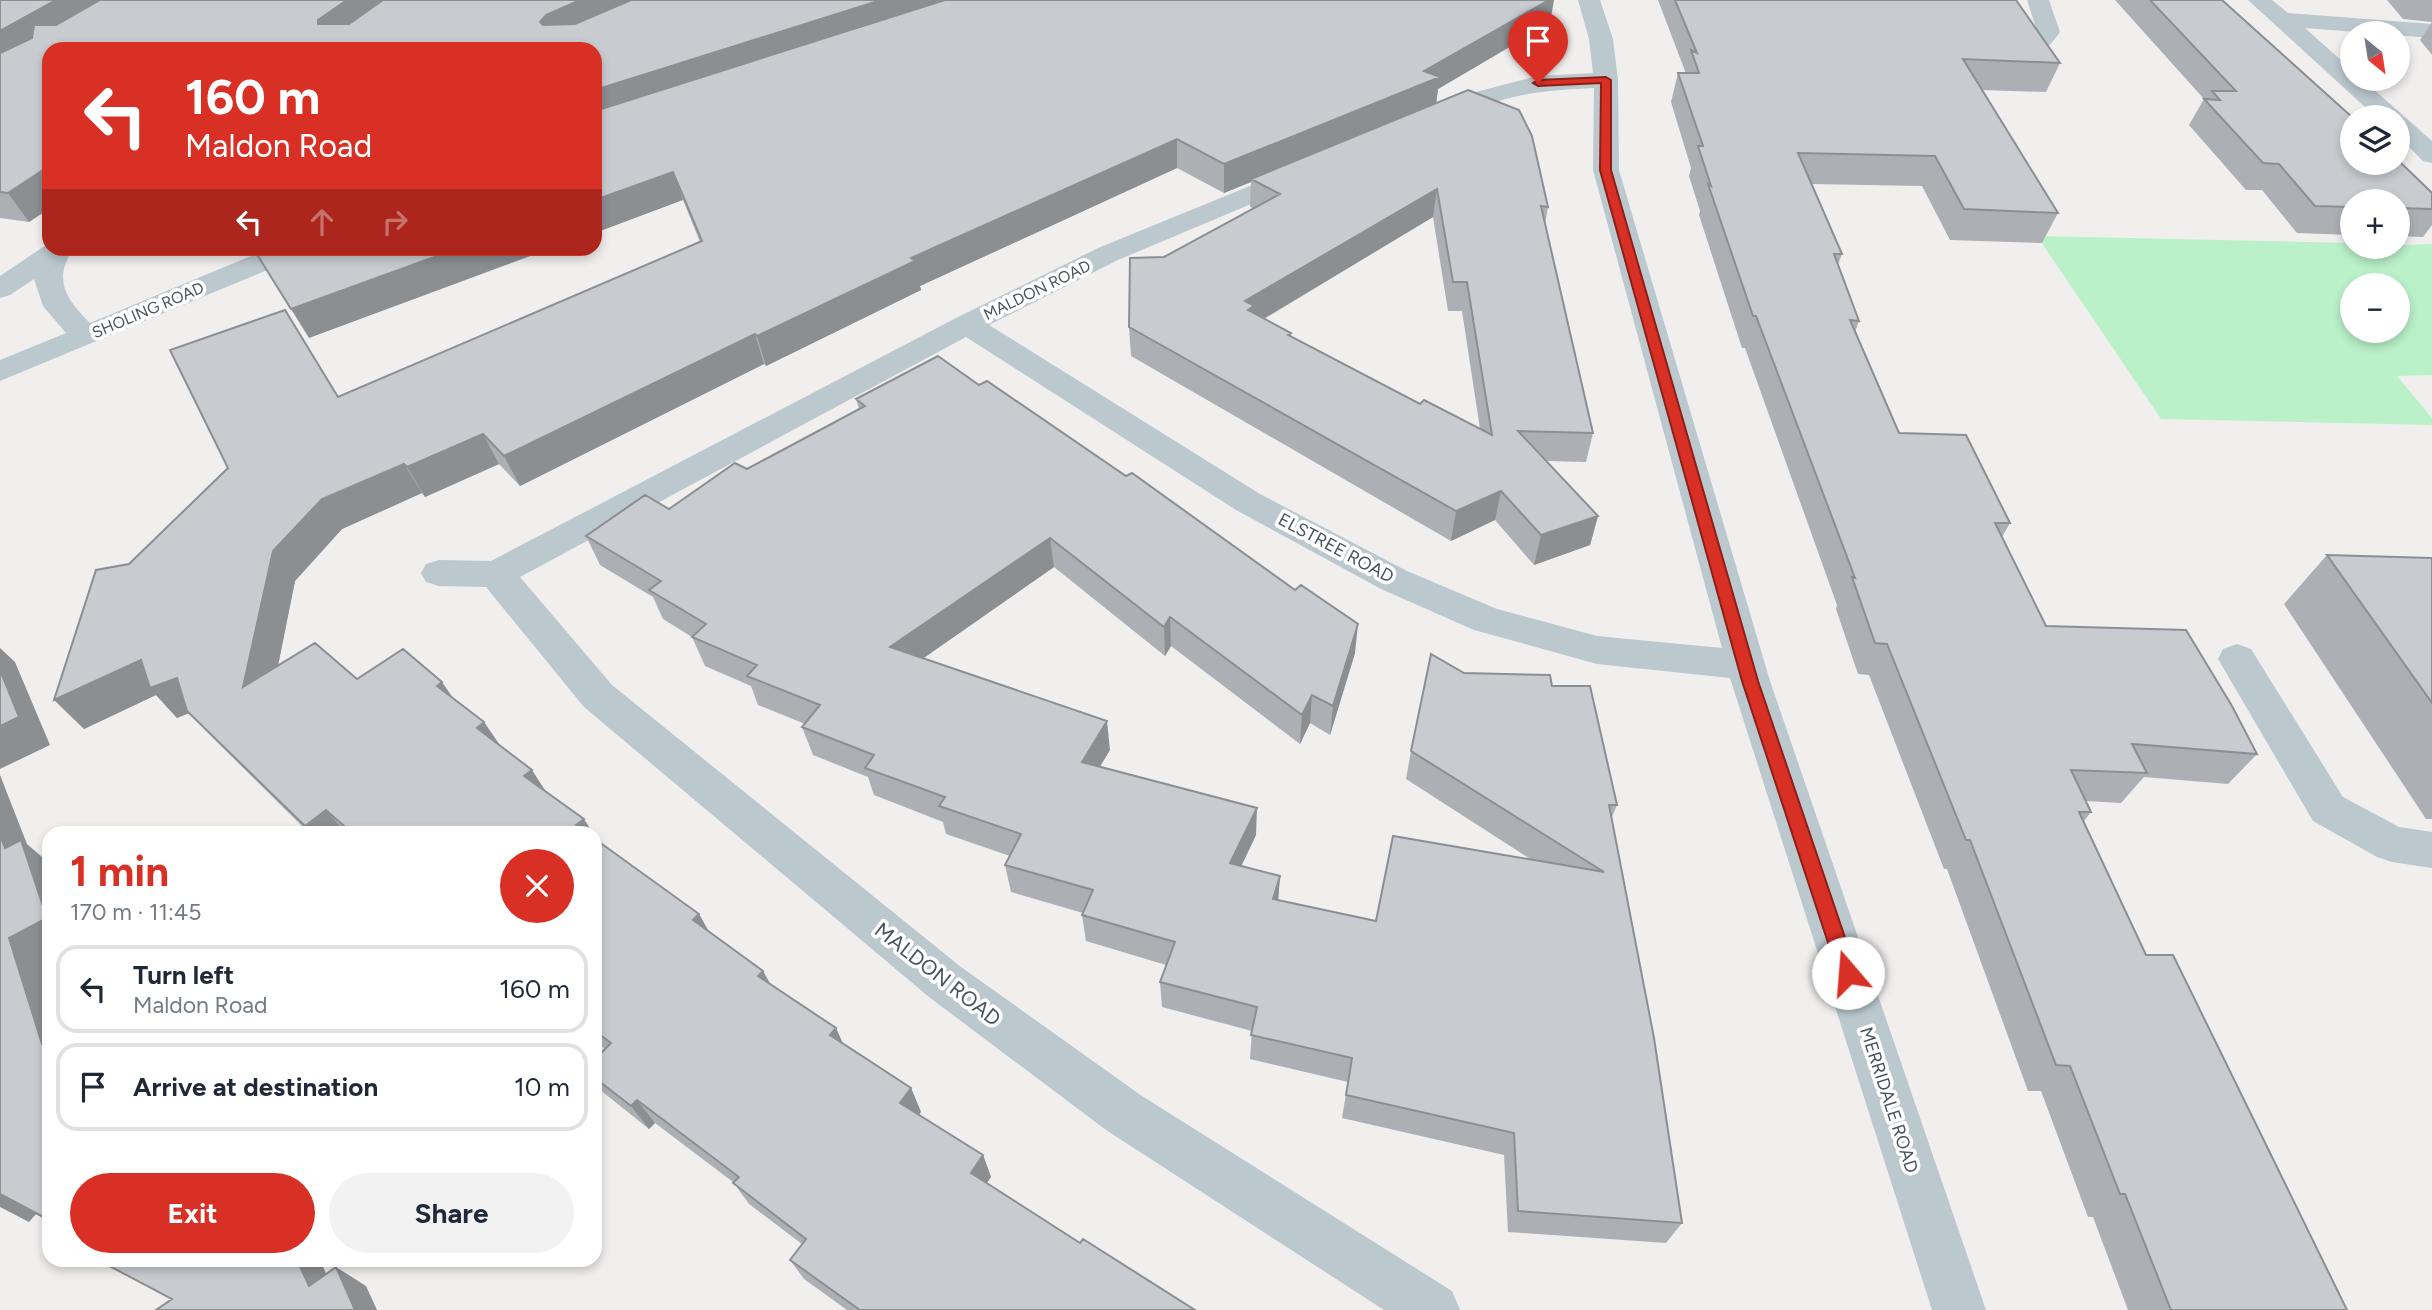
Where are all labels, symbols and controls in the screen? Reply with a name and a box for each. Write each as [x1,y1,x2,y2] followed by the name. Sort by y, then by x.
[1508,11,1568,83] pin
[2340,21,2410,91] north arrow
[2340,21,2410,343] map controls
[1519,22,1557,60] icon: arrive
[185,67,320,126] text: 160 m
[70,70,161,161] icon: left
[2340,105,2410,175] button: layers
[185,127,372,165] text: Maldon Road
[2340,189,2410,259] button: +
[230,203,268,241] icon: left
[303,203,341,241] icon: ahead
[376,203,414,241] icon: right
[980,256,1094,324] street label: MALDON ROAD
[2340,273,2410,343] button: −
[89,278,207,342] street label: SHOLING ROAD
[1274,508,1398,588] street label: ELSTREE ROAD
[70,846,169,897] text: 1 min
[500,849,574,923] button: close
[70,898,201,926] text: 170 m · 11:45
[870,917,1006,1031] street label: MALDON ROAD
[1811,936,1885,1010] position arrow
[133,959,234,991] text: Turn left
[74,970,112,1008] icon: left
[499,973,570,1005] text: 160 m
[133,991,268,1019] text: Maldon Road
[1855,1024,1923,1176] street label: MERRIDALE ROAD
[74,1068,112,1106] icon: arrive
[133,1071,378,1103] text: Arrive at destination
[514,1071,570,1103] text: 10 m
[70,1173,315,1253] button: Exit
[329,1173,574,1253] button: Share

